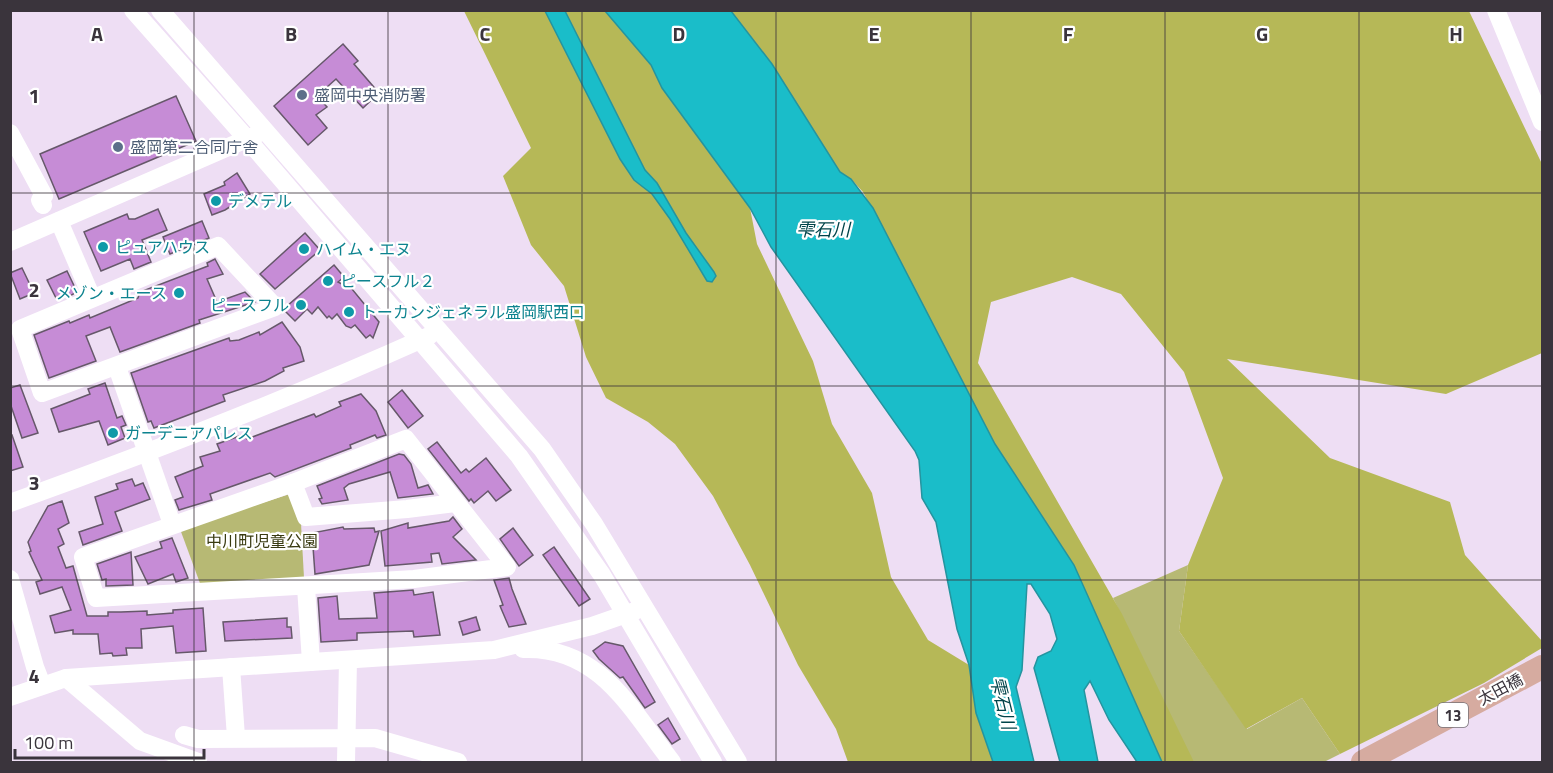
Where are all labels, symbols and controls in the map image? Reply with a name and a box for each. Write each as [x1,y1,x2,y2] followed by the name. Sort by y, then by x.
[91,18,103,49] text: A
[285,18,297,49] text: B
[480,18,491,49] text: C
[673,18,685,49] text: D
[868,18,880,49] text: E
[1063,18,1074,49] text: F
[1256,18,1268,49] text: G
[1449,18,1463,49] text: H
[28,80,40,111] text: 1
[314,83,426,107] place label: 盛岡中央消防署
[295,88,309,102] marker: 盛岡中央消防署
[130,135,258,159] place label: 盛岡第二合同庁舎
[111,140,125,154] marker: 盛岡第二合同庁舎
[228,189,292,213] place label: デメテル
[209,194,223,208] marker: デメテル
[796,216,852,243] water label: 雫石川
[115,235,210,259] place label: ピュアハウス
[316,237,411,261] place label: ハイム・エヌ
[96,240,110,254] marker: ピュアハウス
[297,242,311,256] marker: ハイム・エヌ
[340,269,435,293] place label: ピースフル２
[28,274,40,305] text: 2
[321,274,335,288] marker: ピースフル２
[56,281,167,305] place label: メゾン・エース
[172,286,186,300] marker: メゾン・エース
[210,293,289,317] place label: ピースフル
[294,298,308,312] marker: ピースフル
[361,300,585,324] place label: トーカンジェネラル盛岡駅西口
[342,305,356,319] marker: トーカンジェネラル盛岡駅西口
[125,421,253,445] place label: ガーデニアパレス
[106,426,120,440] marker: ガーデニアパレス
[28,467,40,498] text: 3
[206,529,318,553] park label: 中川町児童公園
[28,660,40,691] text: 4
[1473,667,1527,711] street label: 太田橋
[983,674,1023,734] water label: 雫石川
[1438,703,1468,727] road number: 13
[15,722,204,760] scale bar
[24,729,73,756] text: 100 m

